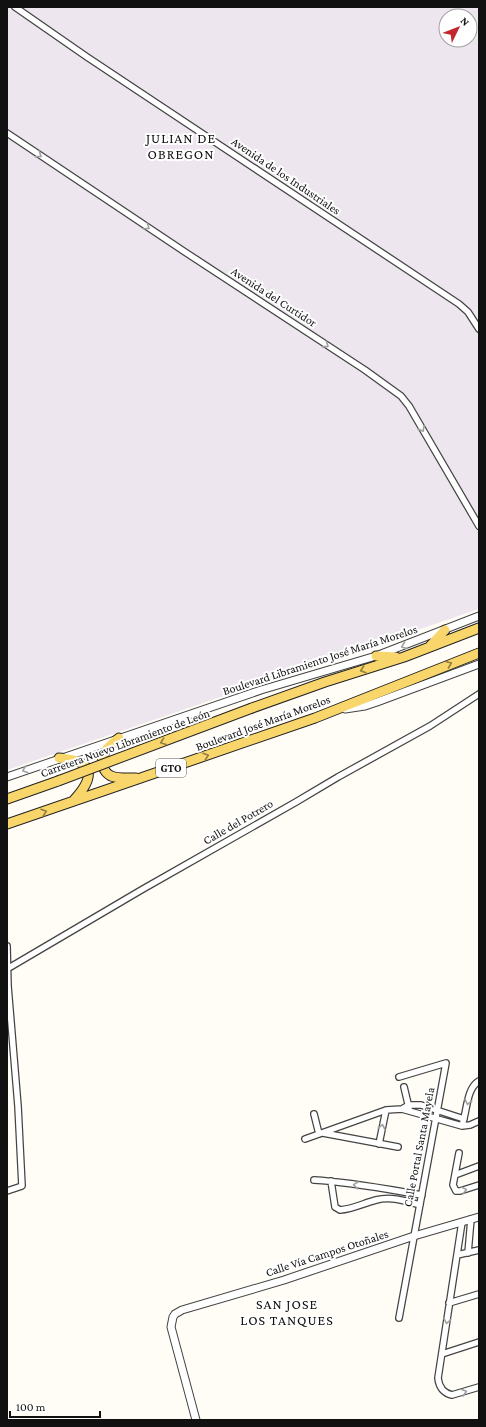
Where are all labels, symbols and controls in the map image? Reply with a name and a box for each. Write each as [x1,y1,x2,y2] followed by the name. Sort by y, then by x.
[438,8,478,48] north arrow
[458,14,473,28] text: N
[144,130,216,162] district label: JULIAN DE OBREGON
[229,134,343,218] street label: Avenida de los Industriales
[35,150,42,158] one-way arrow
[143,222,150,229] one-way arrow
[229,264,320,330] street label: Avenida del Curtidor
[322,340,329,348] one-way arrow
[418,425,425,432] one-way arrow
[221,622,419,698] street label: Boulevard Libramiento José María Morelos
[400,641,407,649] one-way arrow
[445,661,452,669] one-way arrow
[360,665,367,674] one-way arrow
[194,692,333,754] street label: Boulevard José María Morelos
[38,706,212,780] street label: Carretera Nuevo Libramiento de León
[160,737,167,745] one-way arrow
[203,752,210,760] one-way arrow
[156,759,186,777] road number: GTO
[21,766,28,774] one-way arrow
[201,796,275,848] street label: Calle del Potrero
[40,808,47,816] one-way arrow
[401,1086,438,1208] street label: Calle Portal Santa Mayela
[465,1099,473,1105] one-way arrow
[377,1124,386,1130] one-way arrow
[352,1181,359,1190] one-way arrow
[461,1186,467,1194] one-way arrow
[264,1226,391,1280] street label: Calle Vía Campos Otoñales
[240,1296,334,1328] district label: SAN JOSE LOS TANQUES
[443,1318,452,1324] one-way arrow
[460,1388,467,1397] one-way arrow
[10,1393,100,1419] scale bar
[16,1400,46,1414] text: 100 m

